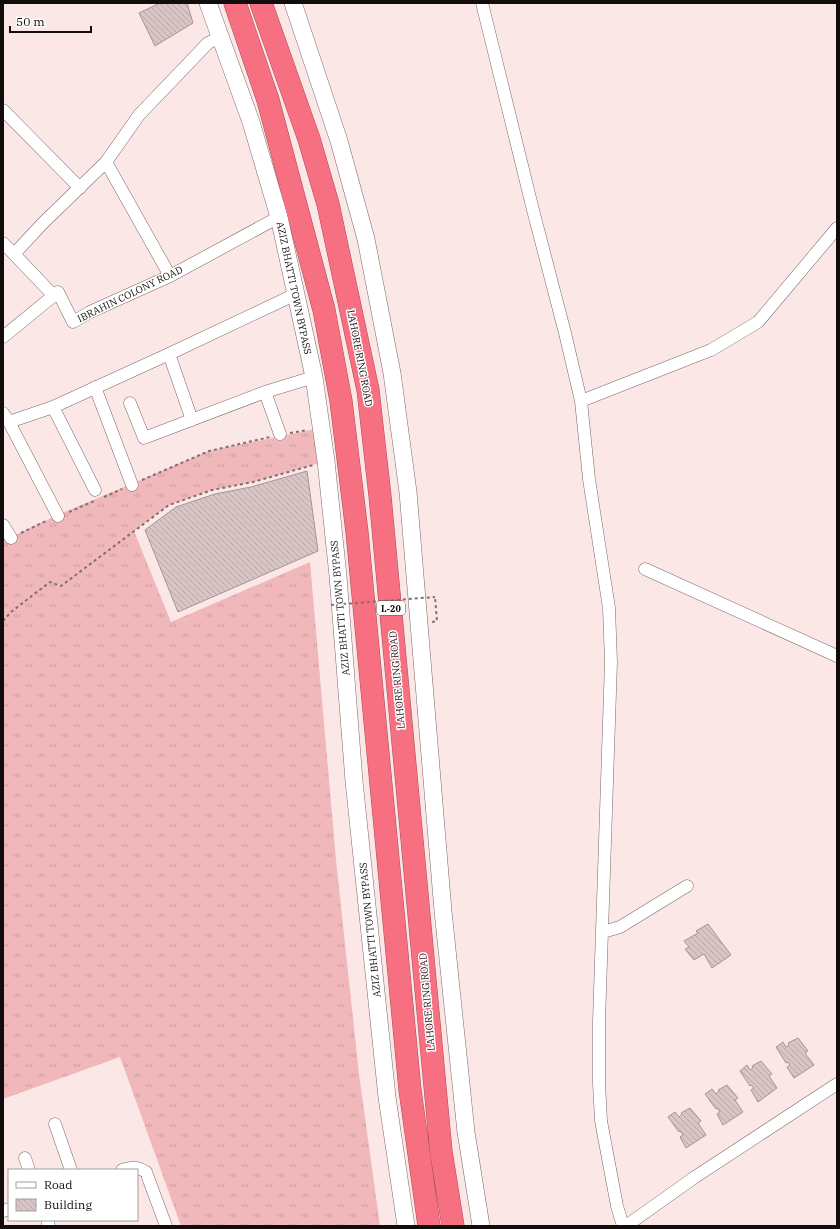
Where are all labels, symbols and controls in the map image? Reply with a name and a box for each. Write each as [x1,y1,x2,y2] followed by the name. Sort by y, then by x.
[10,8,91,34] scale bar
[16,14,45,29] text: 50 m
[274,220,314,356] street label: AZIZ BHATTI TOWN BYPASS
[75,263,185,325] street label: IBRAHIN COLONY ROAD
[344,308,376,408] street label: LAHORE RING ROAD
[328,540,352,676] street label: AZIZ BHATTI TOWN BYPASS
[377,601,405,615] road number: L-20
[386,630,408,730] street label: LAHORE RING ROAD
[356,862,384,998] street label: AZIZ BHATTI TOWN BYPASS
[416,952,438,1052] street label: LAHORE RING ROAD
[8,1169,138,1221] legend
[44,1177,73,1192] text: Road
[44,1197,92,1212] text: Building

